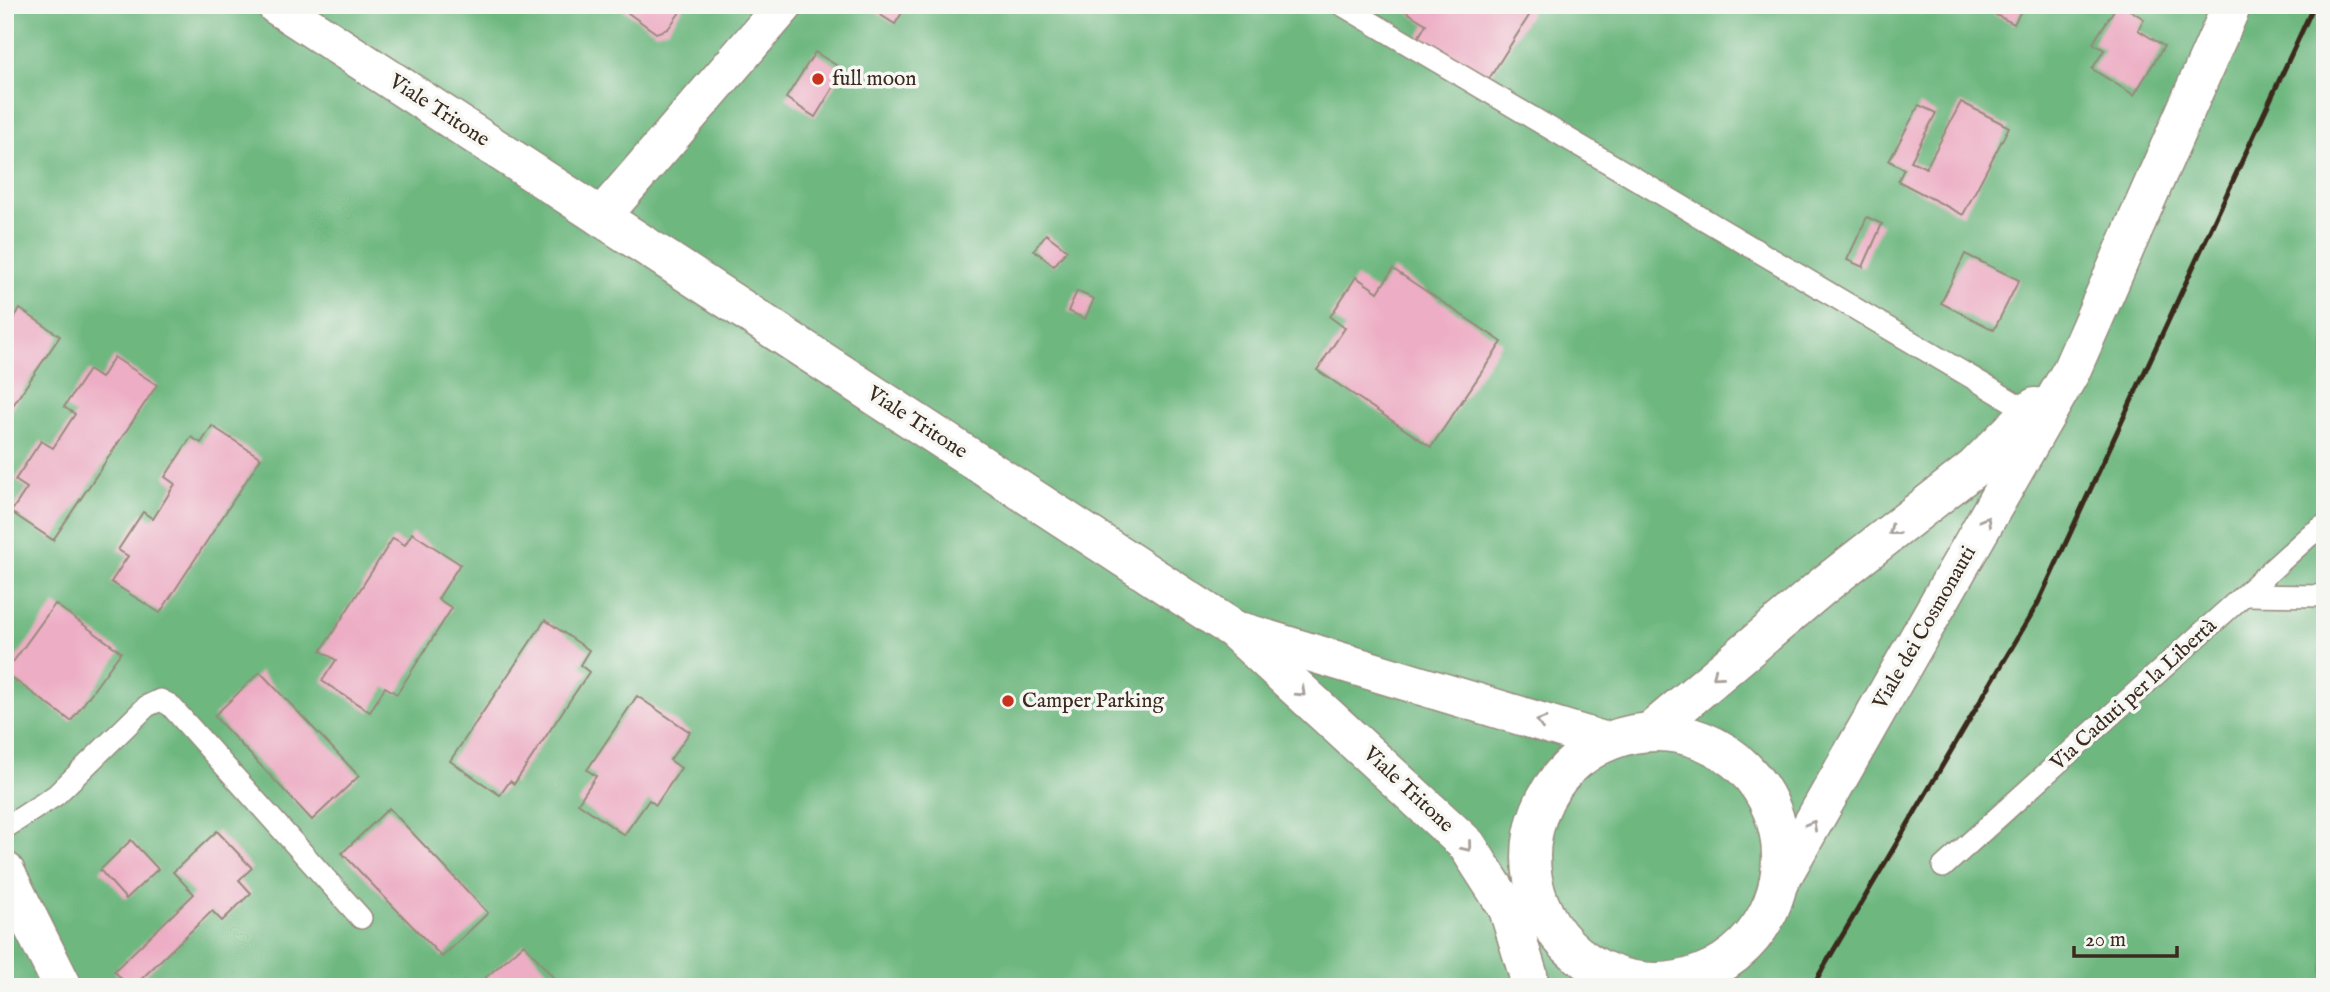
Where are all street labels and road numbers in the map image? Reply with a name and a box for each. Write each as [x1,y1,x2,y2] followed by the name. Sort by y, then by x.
[383,68,495,154] street label: Viale Tritone
[861,380,973,466] street label: Viale Tritone
[1867,541,1983,715] street label: Viale dei Cosmonauti
[2044,613,2223,778] street label: Via Caduti per la Libertà
[1356,740,1459,839] street label: Viale Tritone

